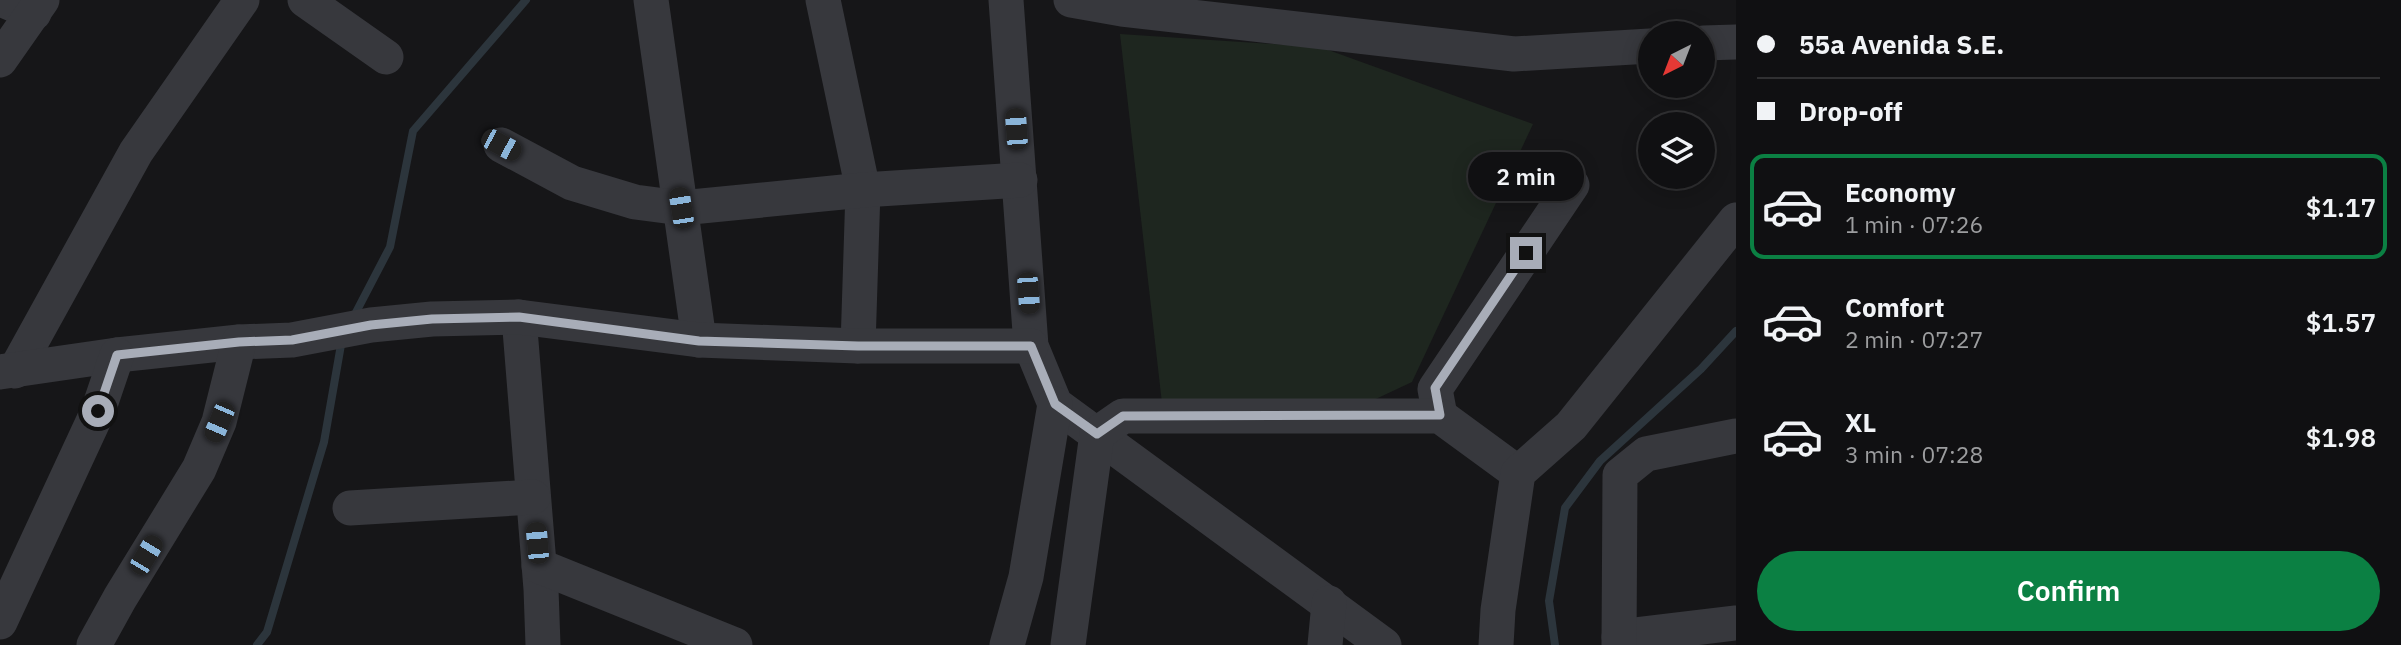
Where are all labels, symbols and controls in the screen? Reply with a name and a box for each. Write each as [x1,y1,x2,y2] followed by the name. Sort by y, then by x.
[1638,21,1715,98] north arrow
[1638,21,1715,189] map controls
[1799,27,2004,61] text: 55a Avenida S.E.
[1799,94,1902,128] text: Drop-off
[1005,107,1028,151] car
[1638,112,1715,189] button: layers
[478,126,525,164] car
[1468,152,1584,201] callout: 2 min
[1496,161,1556,191] text: 2 min
[1761,175,1824,238] icon: car
[1845,175,1956,209] text: Economy
[668,186,695,230] car
[2306,190,2376,224] text: $1.17
[1845,209,1983,239] text: 1 min · 07:26
[1510,237,1542,269] route end
[1017,271,1040,315] car
[1761,290,1824,353] icon: car
[1845,290,1944,324] text: Comfort
[2306,305,2376,339] text: $1.57
[1845,324,1983,354] text: 2 min · 07:27
[82,395,114,427] route start
[202,399,237,445] car
[1761,405,1824,468] icon: car
[1845,405,1876,439] text: XL
[2306,420,2376,454] text: $1.98
[1845,439,1983,469] text: 3 min · 07:28
[525,521,550,565] car
[127,532,166,578] car
[1757,551,2380,631] button: Confirm

